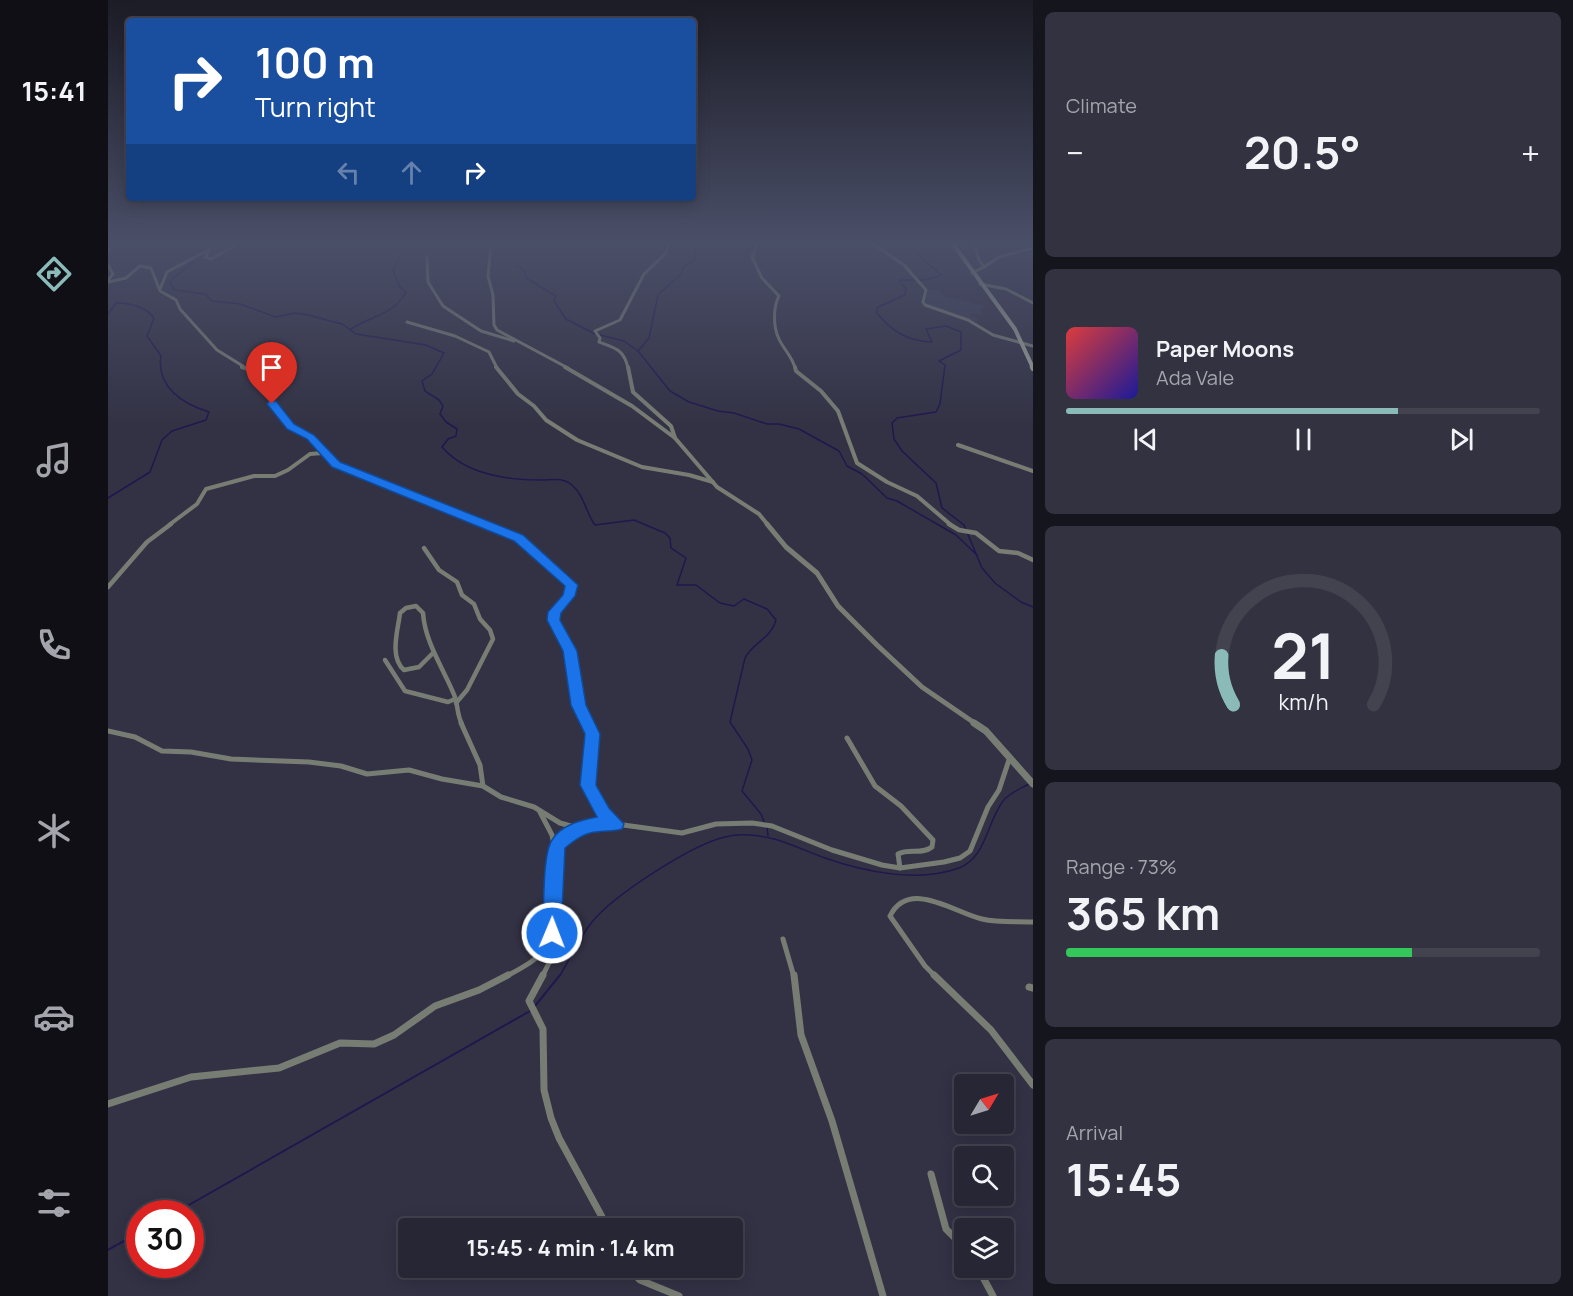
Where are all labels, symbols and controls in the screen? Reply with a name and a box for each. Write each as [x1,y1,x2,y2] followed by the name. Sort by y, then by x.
[255,33,375,91] text: 100 m
[156,42,234,120] icon: right
[21,72,87,109] text: 15:41
[255,88,376,125] text: Turn right
[1066,92,1137,119] text: Climate
[1244,121,1361,183] text: 20.5°
[1066,130,1084,175] text: −
[1521,130,1540,175] text: +
[332,156,365,189] icon: left
[395,156,428,189] icon: ahead
[458,156,491,189] icon: right
[33,253,75,295] icon: directions
[1156,334,1294,364] text: Paper Moons
[246,342,297,404] pin
[255,351,288,384] icon: arrive
[1156,364,1234,391] text: Ada Vale
[1129,423,1162,456] icon: previous
[1287,423,1320,456] icon: pause
[1445,423,1478,456] icon: next
[33,439,75,481] icon: music
[1271,612,1335,698] text: 21
[33,624,75,666] icon: phone
[1278,687,1328,716] text: km/h
[33,810,75,852] icon: climate
[1066,853,1177,880] text: Range · 73%
[1066,882,1220,944] text: 365 km
[520,901,584,965] position arrow
[33,996,75,1038] icon: car
[954,1074,1014,1134] north arrow
[954,1074,1014,1278] map controls
[1066,1119,1123,1146] text: Arrival
[954,1146,1014,1206] button: search
[1066,1148,1181,1210] text: 15:45
[33,1182,75,1224] icon: filters
[126,1200,204,1278] speed limit sign: 30
[954,1218,1014,1278] button: layers
[467,1233,675,1263] text: 15:45 · 4 min · 1.4 km

